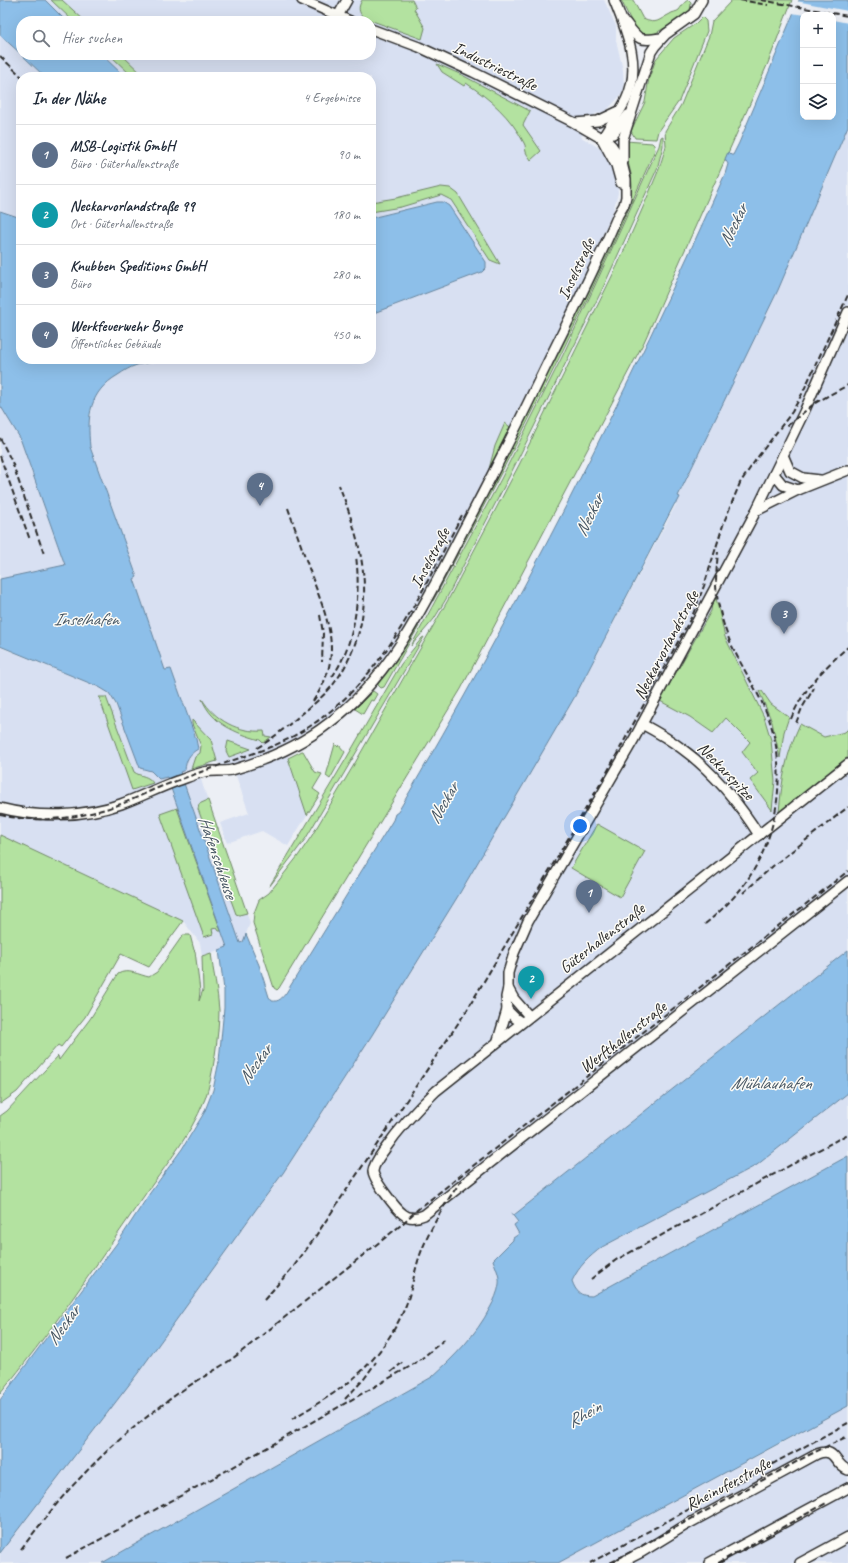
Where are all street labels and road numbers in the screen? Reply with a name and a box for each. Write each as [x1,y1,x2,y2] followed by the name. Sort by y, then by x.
[450,37,542,96] street label: Industriestraße
[553,234,600,303] street label: Inselstraße
[405,523,455,592] street label: Inselstraße
[629,586,704,703] street label: Neckarvorlandstraße
[693,737,760,806] street label: Neckarspitze
[555,897,650,978] street label: Güterhallenstraße
[575,996,672,1077] street label: Werfthallenstraße
[682,1452,775,1515] street label: Rheinuferstraße

